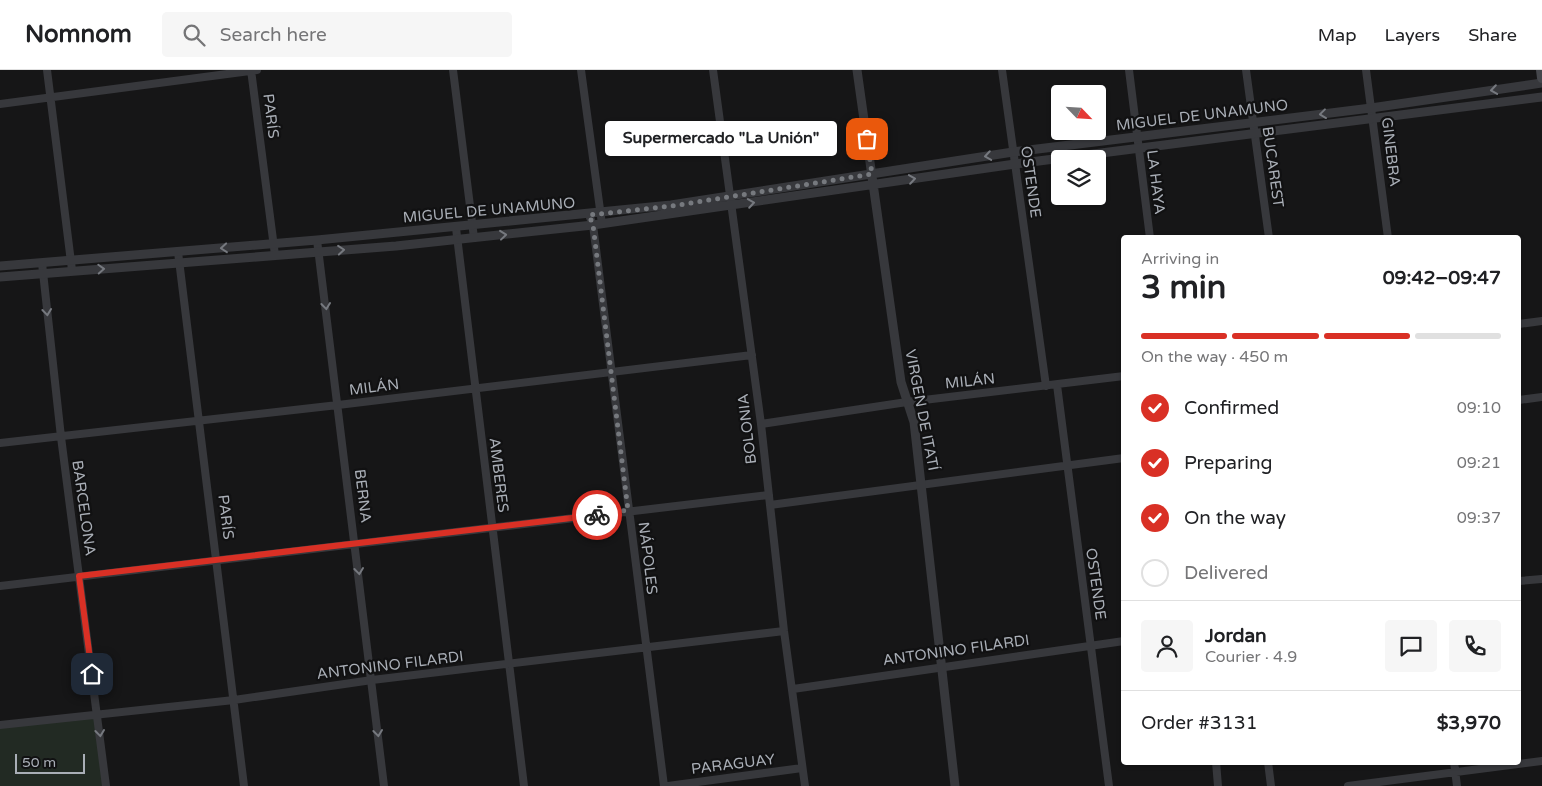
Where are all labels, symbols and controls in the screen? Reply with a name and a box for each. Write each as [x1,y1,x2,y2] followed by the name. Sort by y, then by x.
[162,12,512,57] search box
[25,20,132,49] text: Nomnom
[180,21,208,49] icon: search
[220,24,327,46] text: Search here
[1318,24,1357,46] text: Map
[1385,24,1440,46] text: Layers
[1468,24,1517,46] text: Share
[1051,85,1106,140] north arrow
[1051,85,1106,205] map controls
[1489,85,1498,95] one-way arrow
[259,93,283,139] street label: PARÍS
[1115,96,1289,134] street label: MIGUEL DE UNAMUNO
[1319,108,1327,119] one-way arrow
[1378,116,1404,188] street label: GINEBRA
[846,118,888,160] pin
[604,122,837,156] callout: Supermercado "La Unión"
[853,125,881,153] icon: bag
[1258,125,1288,209] street label: BUCAREST
[623,128,819,148] text: Supermercado "La Unión"
[1017,145,1045,219] street label: OSTENDE
[1143,149,1169,215] street label: LA HAYA
[984,150,992,160] one-way arrow
[1051,150,1106,205] button: layers
[908,174,916,185] one-way arrow
[402,193,576,227] street label: MIGUEL DE UNAMUNO
[747,198,755,209] one-way arrow
[499,230,507,241] one-way arrow
[220,242,228,253] one-way arrow
[337,245,345,256] one-way arrow
[1141,249,1219,269] text: Arriving in
[97,263,105,274] one-way arrow
[1383,267,1501,289] text: 09:42–09:47
[1141,269,1226,307] text: 3 min
[320,302,331,310] one-way arrow
[41,308,52,316] one-way arrow
[1141,347,1288,367] text: On the way · 450 m
[901,348,943,472] street label: VIRGEN DE ITATÍ
[944,369,996,393] street label: MILÁN
[348,375,400,399] street label: MILÁN
[734,393,760,465] street label: BOLONIA
[1141,394,1169,422] icon: check
[1184,397,1279,419] text: Confirmed
[1457,398,1501,418] text: 09:10
[485,437,513,513] street label: AMBERES
[1141,449,1169,477] icon: check
[1184,452,1273,474] text: Preparing
[1457,453,1501,473] text: 09:21
[68,459,100,557] street label: BARCELONA
[351,468,375,524] street label: BERNA
[572,490,622,540] courier
[214,494,238,540] street label: PARÍS
[583,501,611,529] icon: bike
[1141,504,1169,532] icon: check
[1184,507,1286,529] text: On the way
[1457,508,1501,528] text: 09:37
[635,521,661,595] street label: NÁPOLES
[1082,547,1110,621] street label: OSTENDE
[1184,562,1269,584] text: Delivered
[353,568,364,576] one-way arrow
[1141,620,1193,672] button: person
[1385,620,1437,672] button: chat
[1449,620,1501,672] button: phone
[1205,625,1267,647] text: Jordan
[882,631,1030,669] street label: ANTONINO FILARDI
[316,647,464,683] street label: ANTONINO FILARDI
[1205,647,1297,667] text: Courier · 4.9
[71,653,113,695] pin
[78,660,106,688] icon: home
[1141,712,1258,734] text: Order #3131
[1437,712,1501,734] text: $3,970
[94,729,105,737] one-way arrow
[372,729,383,737] one-way arrow
[690,750,776,778] street label: PARAGUAY
[15,751,85,774] scale bar
[22,754,56,771] text: 50 m

